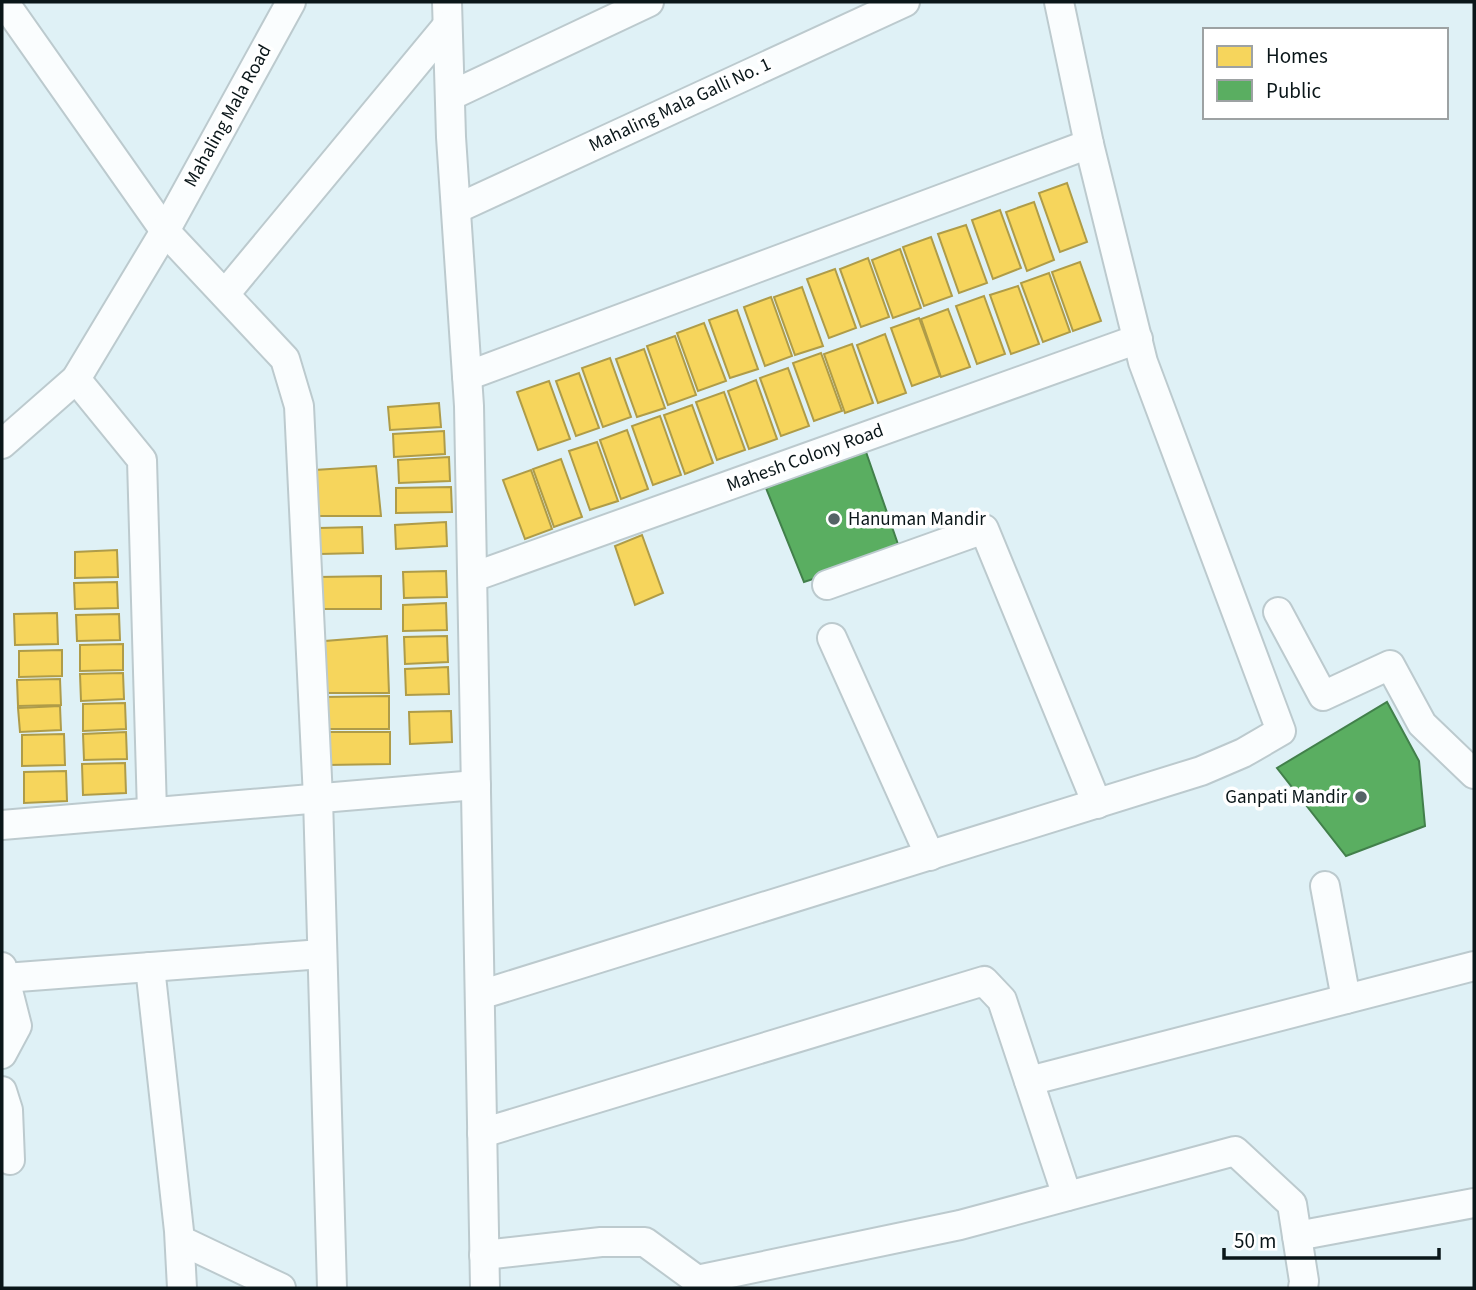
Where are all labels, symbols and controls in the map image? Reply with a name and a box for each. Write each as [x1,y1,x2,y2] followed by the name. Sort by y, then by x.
[1203,28,1448,119] legend
[178,40,278,192] street label: Mahaling Mala Road
[1266,41,1328,71] text: Homes
[585,51,775,159] street label: Mahaling Mala Galli No. 1
[1266,76,1321,106] text: Public
[723,417,887,499] street label: Mahesh Colony Road
[848,506,986,533] place label: Hanuman Mandir
[826,511,842,527] marker: Hanuman Mandir
[1225,784,1347,811] place label: Ganpati Mandir
[1353,789,1369,805] marker: Ganpati Mandir
[1224,1216,1439,1260] scale bar
[1234,1226,1276,1256] text: 50 m

